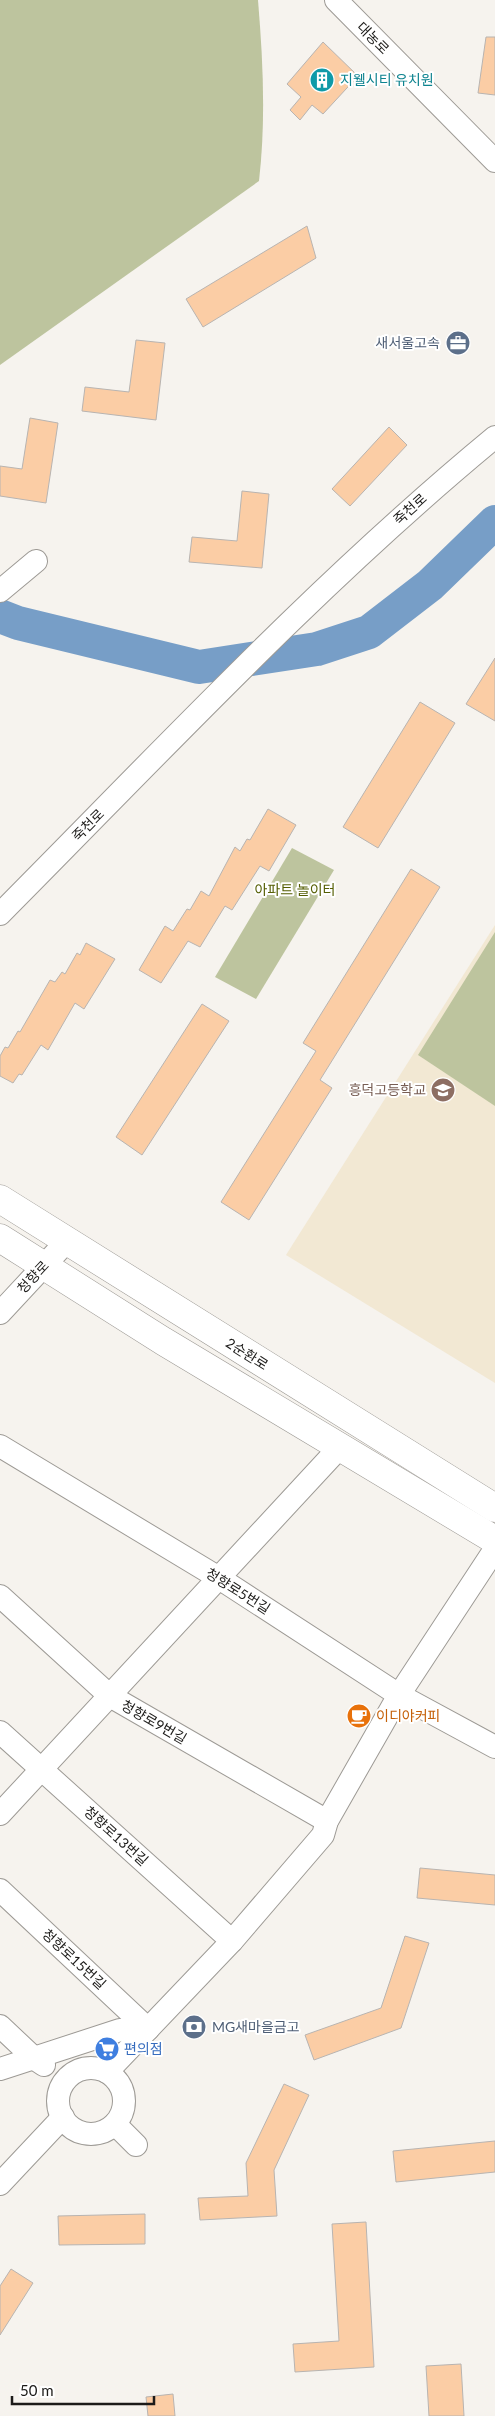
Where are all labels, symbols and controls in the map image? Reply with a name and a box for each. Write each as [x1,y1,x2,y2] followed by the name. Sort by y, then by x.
[354,18,393,57] street label: 대농로
[309,67,335,93] building icon: 지웰시티 유치원
[340,71,434,88] place label: 지웰시티 유치원
[445,330,471,356] office icon: 새서울고속
[376,334,440,351] place label: 새서울고속
[390,489,430,528] street label: 죽천로
[68,805,107,844] street label: 죽천로
[255,881,335,898] park label: 아파트 놀이터
[430,1077,456,1103] school or university icon: 흥덕고등학교
[349,1081,426,1098] place label: 흥덕고등학교
[13,1257,52,1297] street label: 청향로
[223,1334,272,1373] street label: 2순환로
[203,1564,274,1617] street label: 청향로5번길
[119,1696,190,1747] street label: 청향로9번길
[346,1703,372,1729] cafe icon: 이디야커피
[376,1707,440,1724] place label: 이디야커피
[81,1802,152,1869] street label: 청향로13번길
[39,1925,110,1992] street label: 청향로15번길
[181,2014,207,2040] bank icon: MG새마을금고
[212,2018,300,2035] place label: MG새마을금고
[94,2036,120,2062] supermarket icon: 편의점
[124,2040,163,2057] place label: 편의점
[12,2374,155,2406] scale bar
[20,2381,54,2399] text: 50 m

